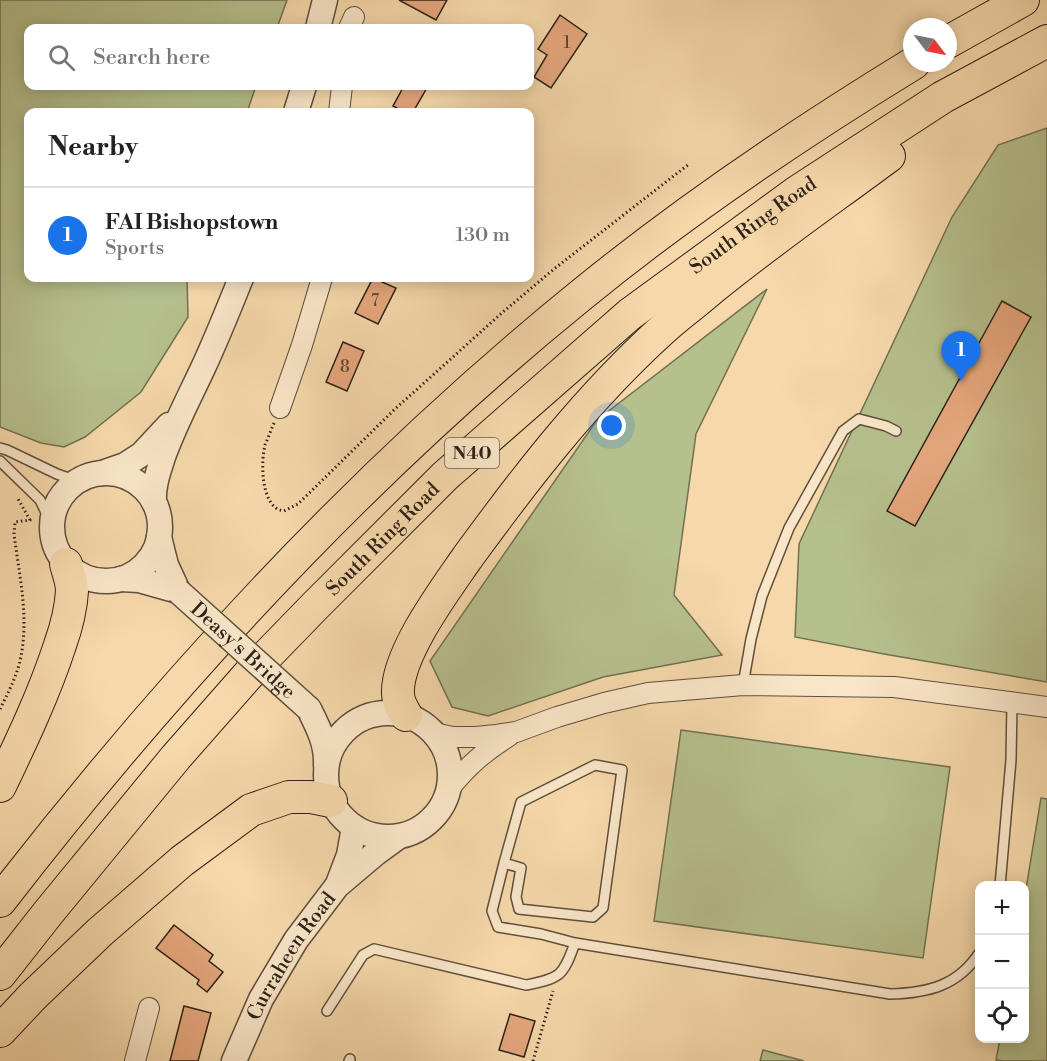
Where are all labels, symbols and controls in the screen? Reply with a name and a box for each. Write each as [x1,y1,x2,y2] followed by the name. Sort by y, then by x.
[903,18,957,72] north arrow
[24,24,534,90] search box
[564,33,571,53] house number: 1
[45,41,78,74] icon: search
[93,44,210,71] text: Search here
[48,131,138,163] text: Nearby
[685,171,822,280] street label: South Ring Road
[105,209,278,236] text: FAI Bishopstown
[63,223,72,248] text: 1
[455,223,510,248] text: 130 m
[105,236,164,261] text: Sports
[371,291,379,311] house number: 7
[942,332,980,381] pin: 1
[340,357,350,377] house number: 8
[597,411,626,440] your location
[445,438,499,468] road number: N40
[321,477,446,602] street label: South Ring Road
[184,597,300,705] street label: Deasy's Bridge
[975,881,1029,1043] map controls
[975,881,1029,935] button: +
[242,887,342,1024] street label: Curraheen Road
[975,935,1029,989] button: −
[975,989,1029,1043] button: locate

